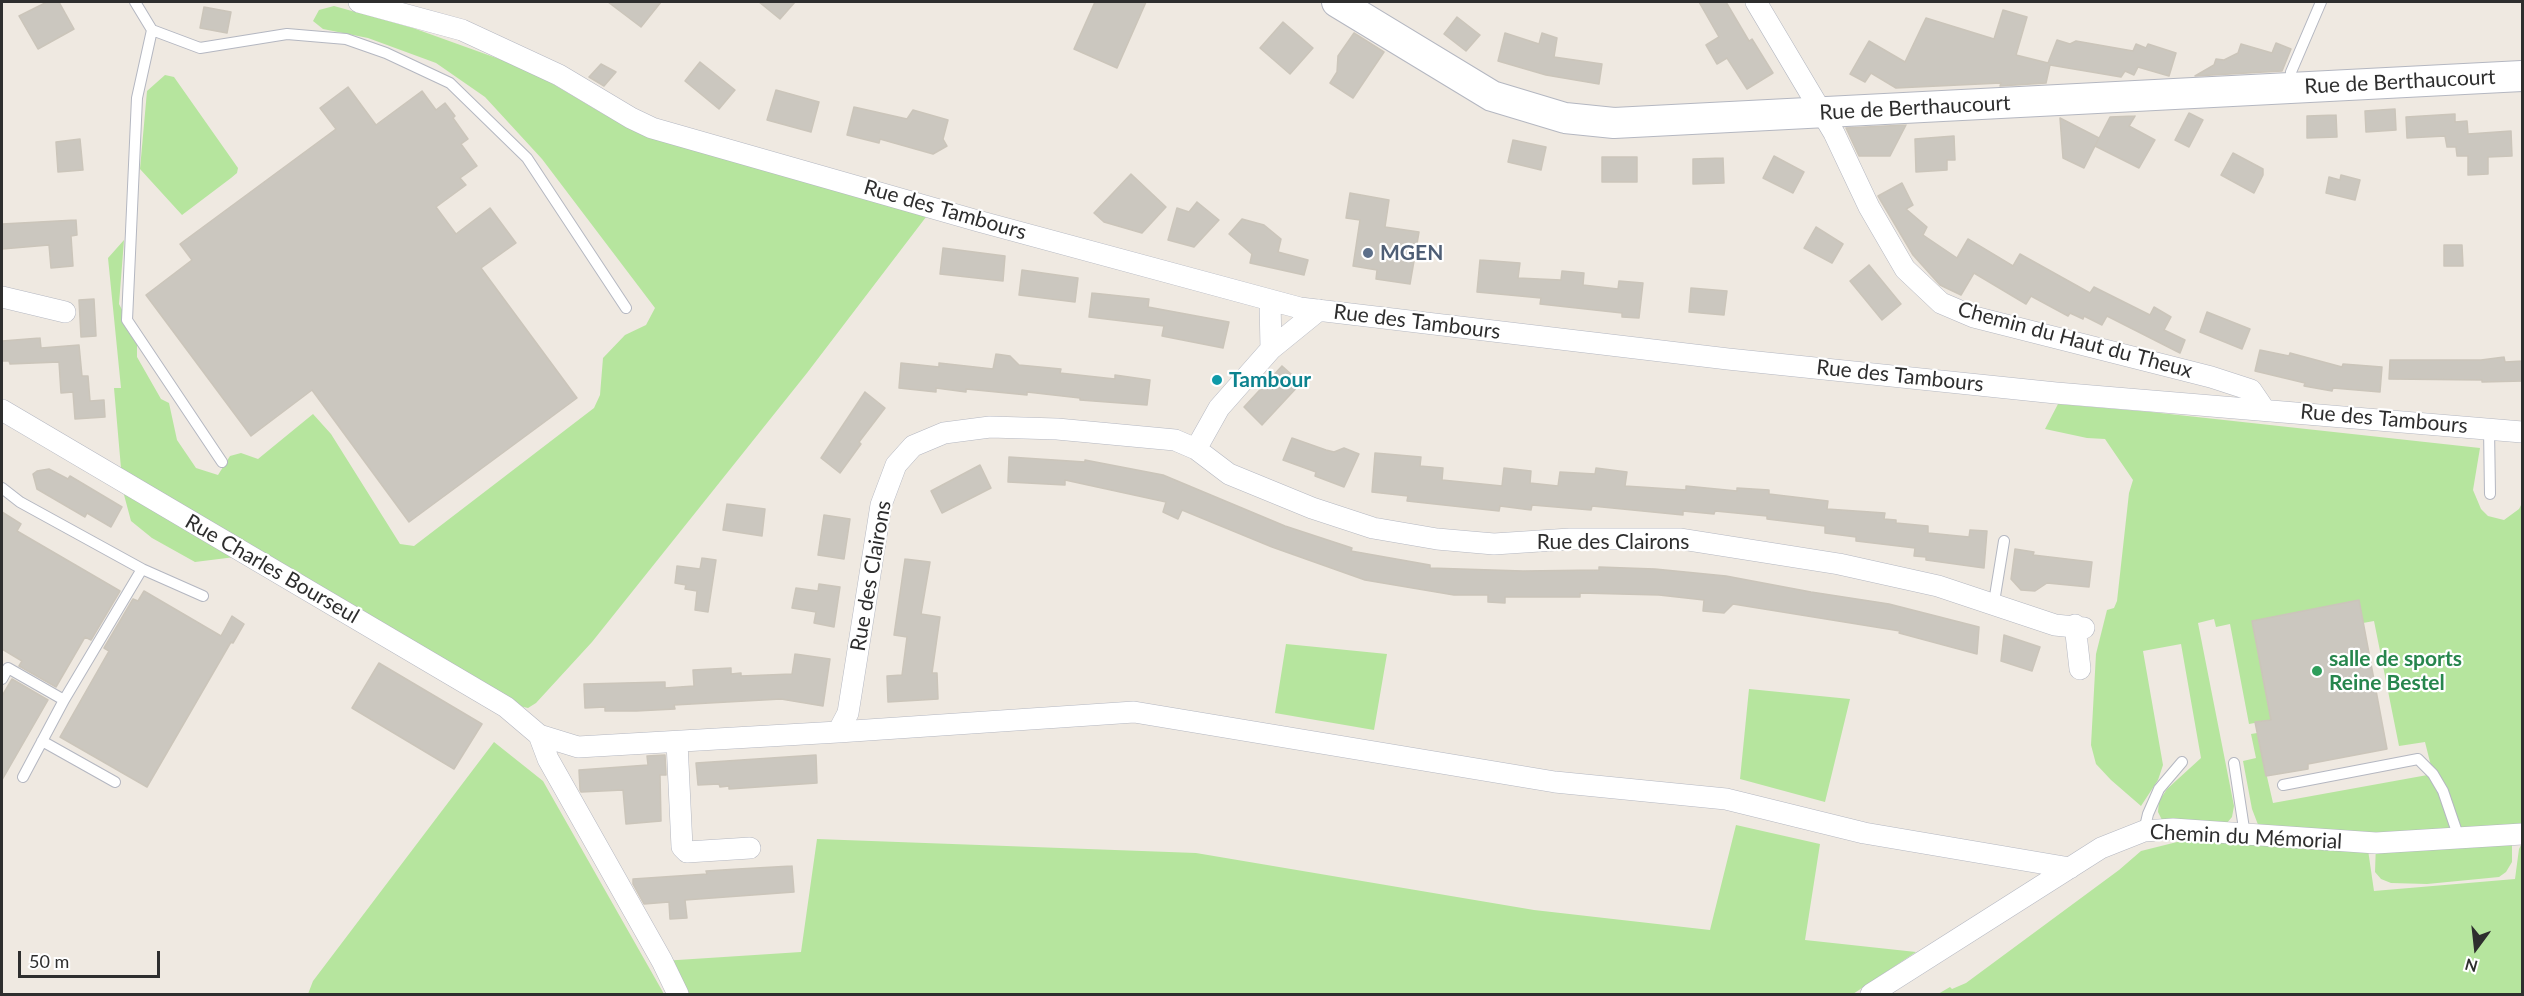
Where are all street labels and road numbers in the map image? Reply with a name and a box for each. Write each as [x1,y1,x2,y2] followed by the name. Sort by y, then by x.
[2304,64,2496,100] street label: Rue de Berthaucourt
[1819,90,2011,126] street label: Rue de Berthaucourt
[861,175,1029,245] street label: Rue des Tambours
[1955,297,2195,383] street label: Chemin du Haut du Theux
[1332,299,1502,345] street label: Rue des Tambours
[1815,355,1985,397] street label: Rue des Tambours
[2299,399,2469,439] street label: Rue des Tambours
[845,499,897,653] street label: Rue des Clairons
[181,509,363,629] street label: Rue Charles Bourseul
[1537,529,1689,555] street label: Rue des Clairons
[2149,819,2343,855] street label: Chemin du Mémorial

